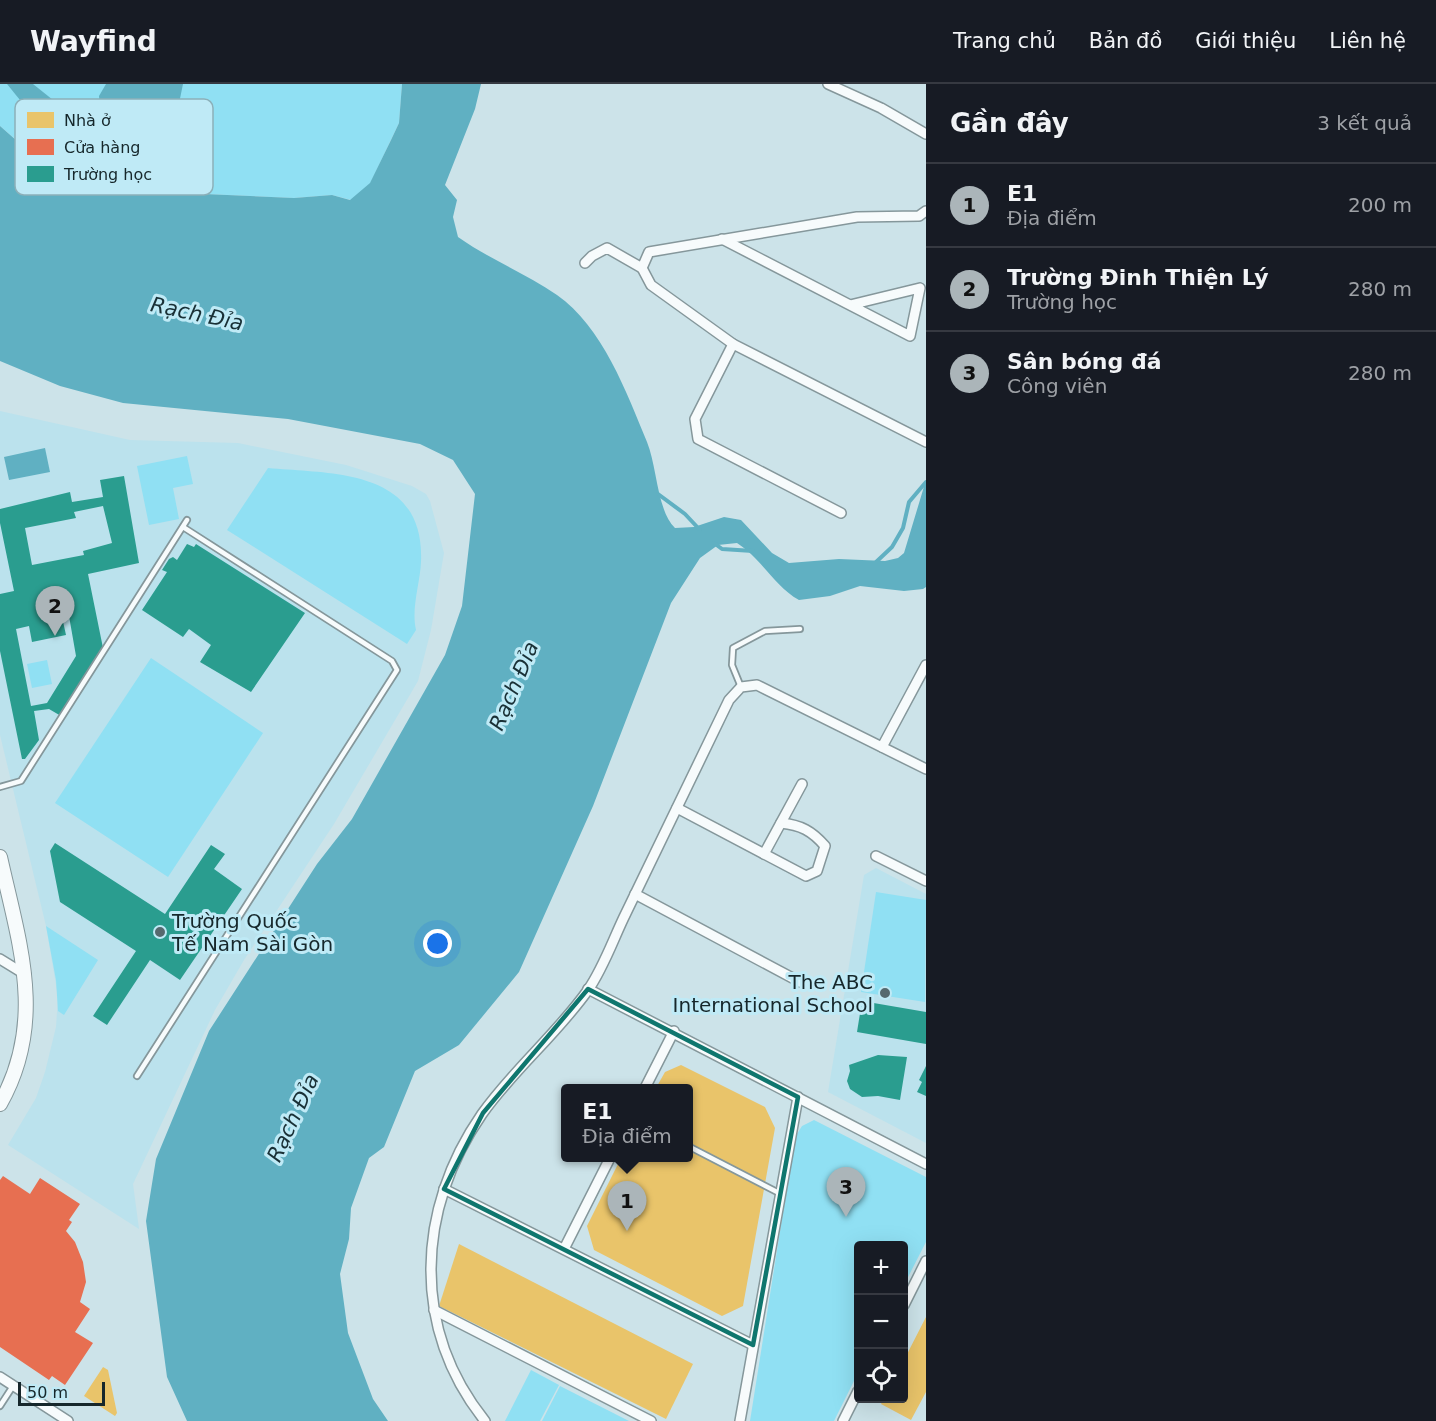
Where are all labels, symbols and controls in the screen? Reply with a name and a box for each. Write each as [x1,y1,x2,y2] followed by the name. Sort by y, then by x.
[30,25,157,58] text: Wayfind
[953,29,1056,53] text: Trang chủ
[1089,29,1162,53] text: Bản đồ
[1195,29,1296,53] text: Giới thiệu
[1329,29,1406,53] text: Liên hệ
[15,99,213,195] legend
[950,108,1069,138] text: Gần đây
[64,111,111,130] text: Nhà ở
[1317,111,1412,135] text: 3 kết quả
[64,138,140,157] text: Cửa hàng
[63,165,152,184] text: Trường học
[1007,181,1037,206] text: E1
[963,193,976,217] text: 1
[1348,193,1412,217] text: 200 m
[1007,206,1097,230] text: Địa điểm
[1007,265,1269,290] text: Trường Đinh Thiện Lý
[963,277,976,301] text: 2
[1348,277,1412,301] text: 280 m
[1007,290,1117,314] text: Trường học
[149,292,245,336] water label: Rạch Đỉa
[1007,349,1162,374] text: Sân bóng đá
[963,361,976,385] text: 3
[1348,361,1412,385] text: 280 m
[1007,374,1107,398] text: Công viên
[36,586,74,636] pin: 2
[485,638,543,734] water label: Rạch Đỉa
[171,909,333,956] place label: Trường Quốc Tế Nam Sài Gòn
[153,925,167,939] marker: Trường Quốc Tế Nam Sài Gòn
[423,929,452,958] your location
[673,970,873,1017] place label: The ABC International School
[878,986,892,1000] marker: The ABC International School
[262,1070,324,1166] water label: Rạch Đỉa
[561,1084,693,1162] popup
[582,1099,612,1124] text: E1
[582,1124,672,1148] text: Địa điểm
[826,1168,866,1217] pin: 3
[608,1182,646,1231] pin: 1
[854,1241,908,1403] map controls
[854,1241,908,1295] button: +
[854,1295,908,1349] button: −
[854,1349,908,1403] button: locate
[18,1379,105,1406] scale bar
[27,1383,68,1402] text: 50 m

